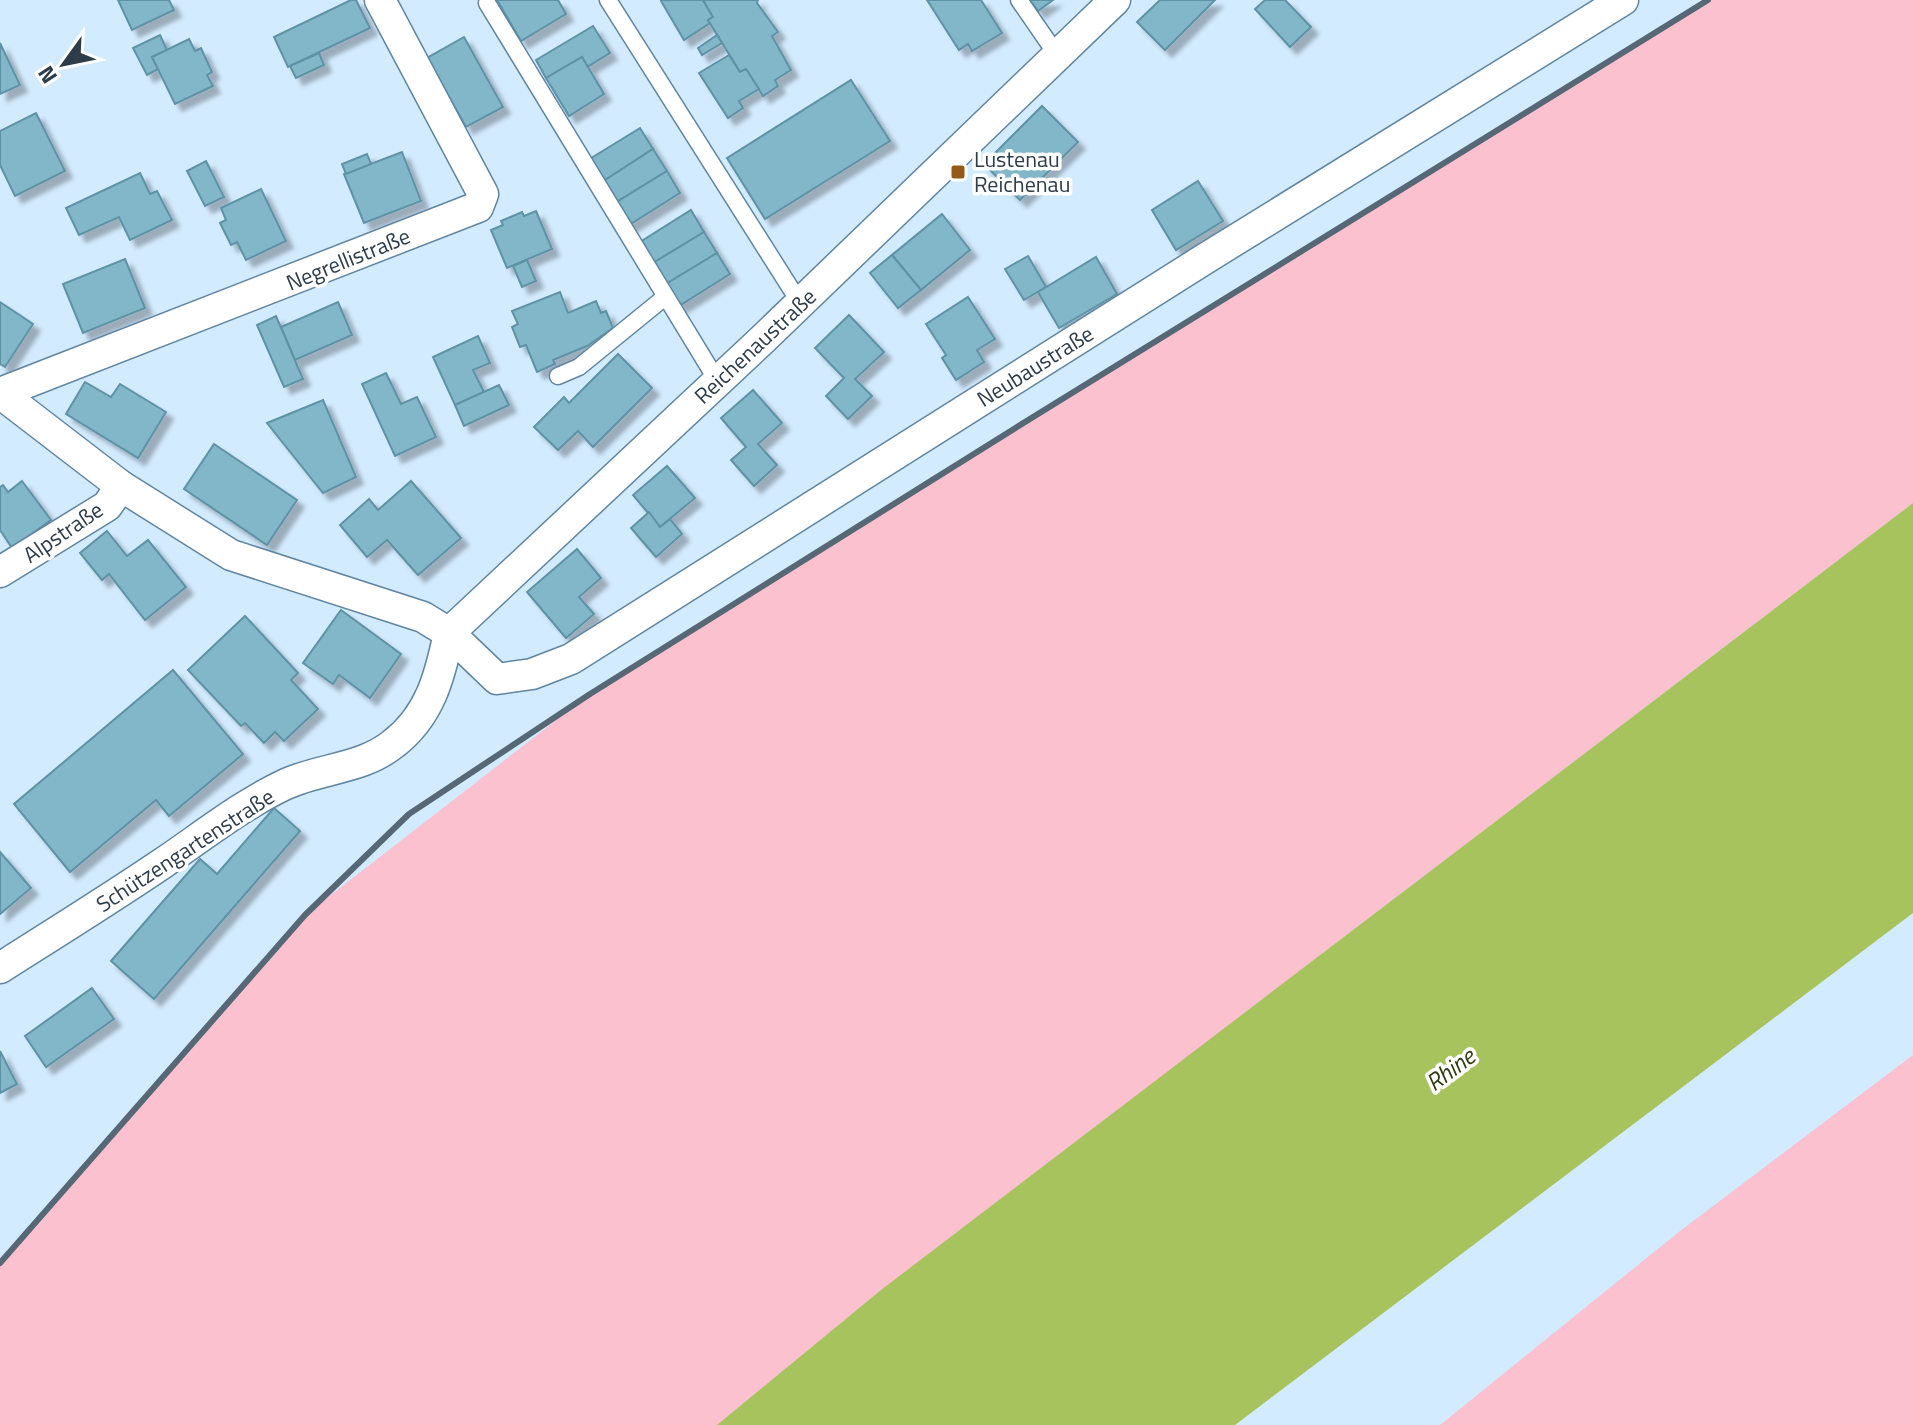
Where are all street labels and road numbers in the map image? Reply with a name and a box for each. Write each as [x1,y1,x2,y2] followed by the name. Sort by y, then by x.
[281,219,415,299] street label: Negrellistraße
[686,280,824,412] street label: Reichenaustraße
[970,317,1100,415] street label: Neubaustraße
[16,493,110,571] street label: Alpstraße
[89,780,281,920] street label: Schützengartenstraße

